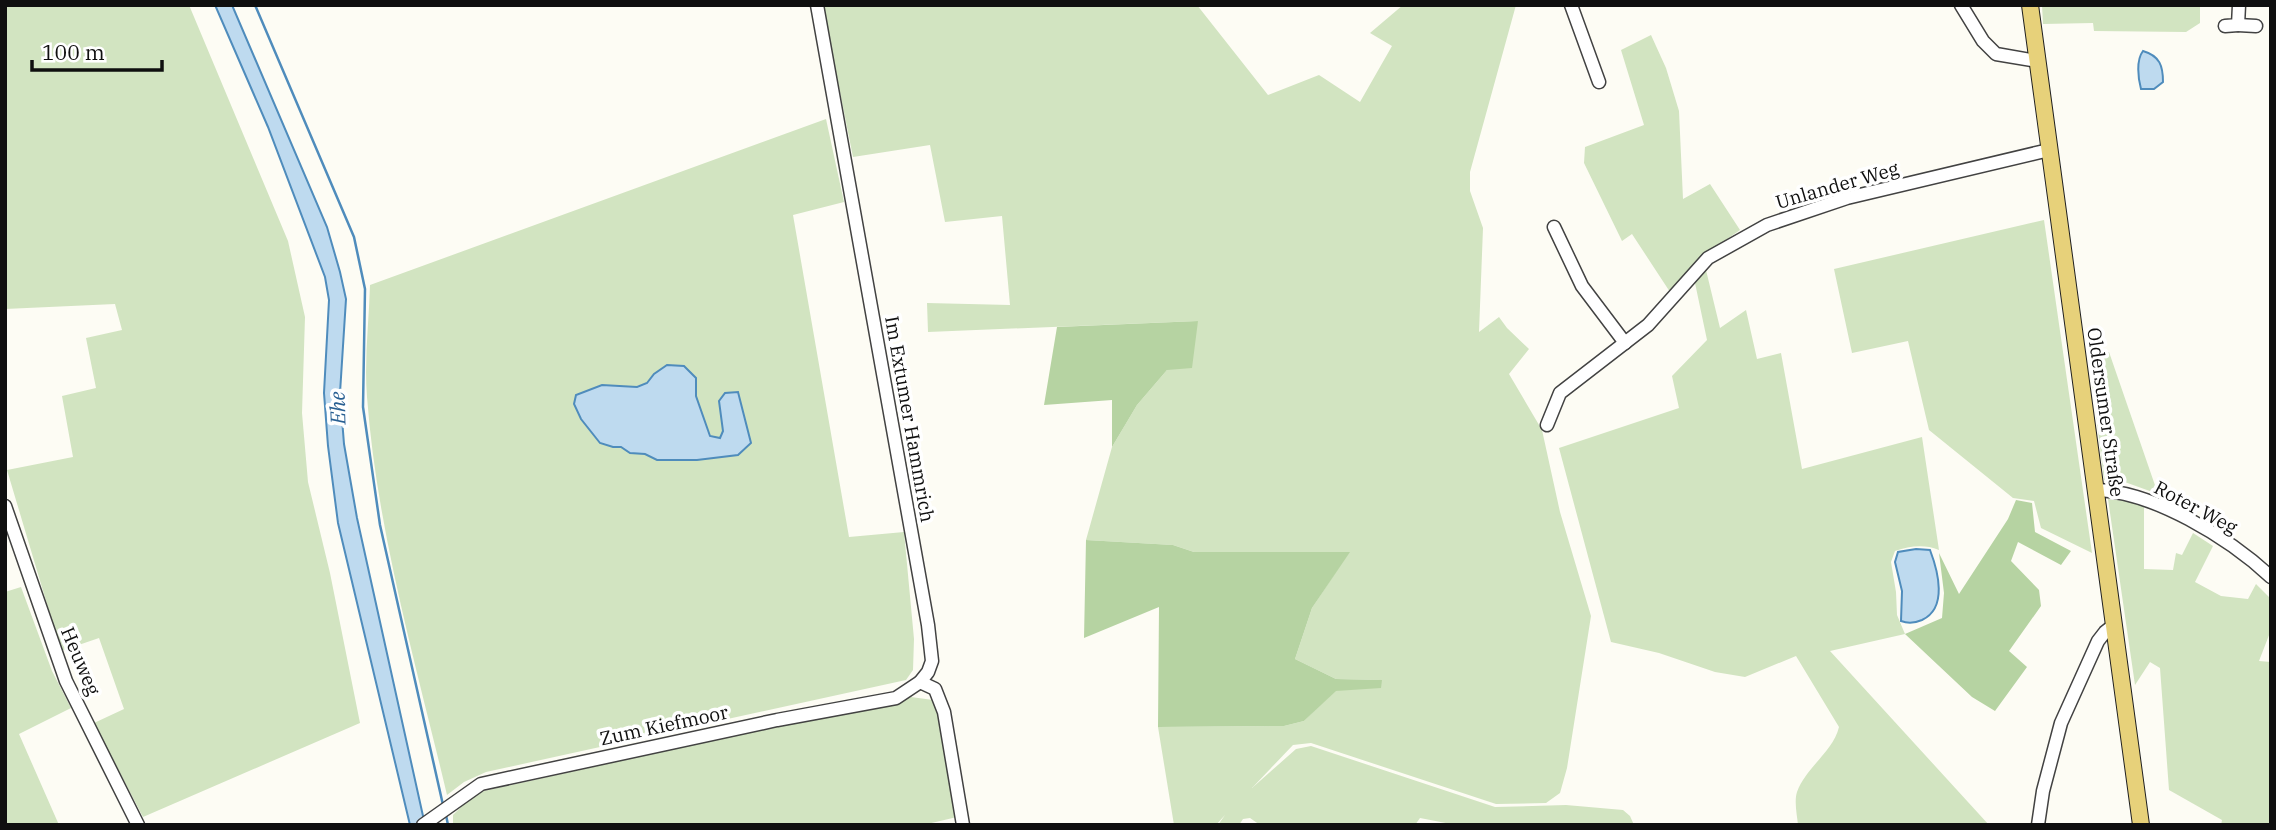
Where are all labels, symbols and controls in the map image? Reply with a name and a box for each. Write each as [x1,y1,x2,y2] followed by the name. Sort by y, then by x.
[32,28,161,72] scale bar
[42,38,105,66] text: 100 m
[1773,156,1902,214] street label: Unlander Weg
[880,314,940,524] street label: Im Extumer Hammrich
[2082,326,2130,498] street label: Oldersumer Straße
[322,390,352,426] water label: Ehe
[2150,475,2242,539] street label: Roter Weg
[56,623,106,699] street label: Heuweg
[598,700,731,750] street label: Zum Kiefmoor

